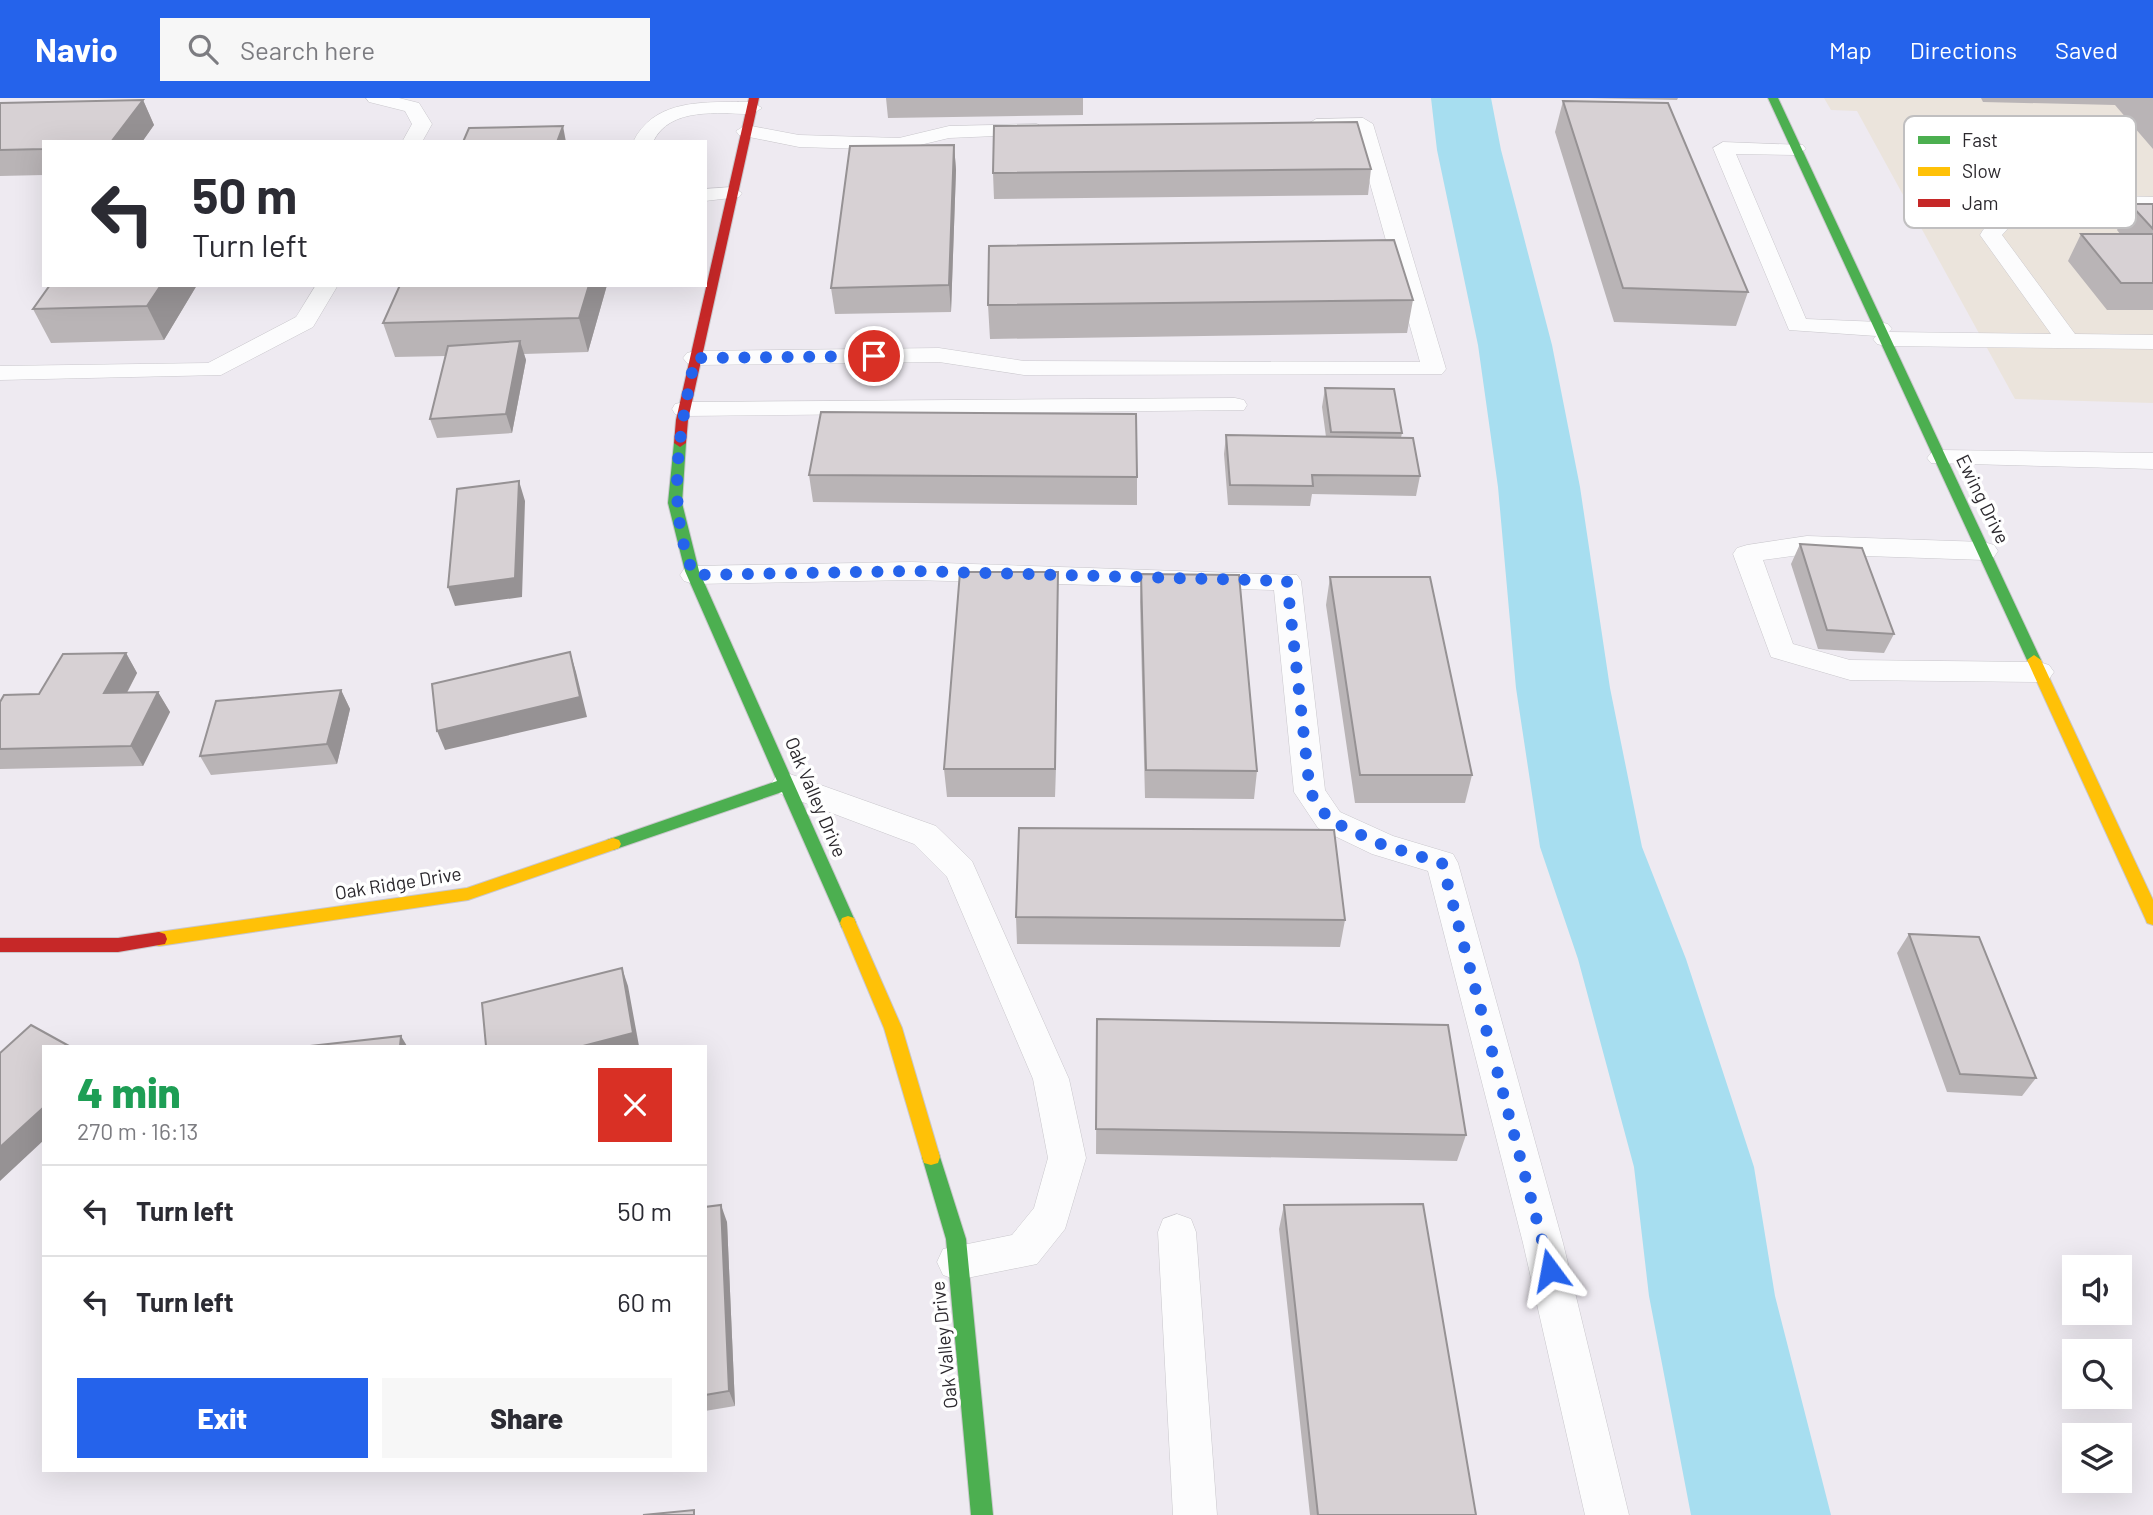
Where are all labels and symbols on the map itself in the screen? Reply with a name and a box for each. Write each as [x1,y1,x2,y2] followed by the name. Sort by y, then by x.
[1904,116,2136,228] legend
[1962,128,1998,151] text: Fast
[1962,159,2001,182] text: Slow
[1962,191,1998,214] text: Jam
[844,326,904,386] pin
[1952,450,2015,547] street label: Ewing Drive
[781,733,852,860] street label: Oak Valley Drive
[333,861,463,904] street label: Oak Ridge Drive
[1513,1233,1587,1307] position arrow
[925,1280,962,1410] street label: Oak Valley Drive

